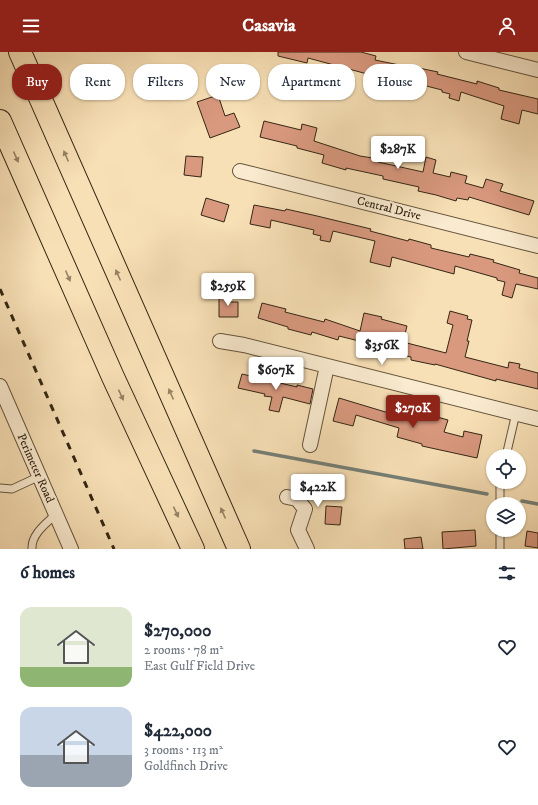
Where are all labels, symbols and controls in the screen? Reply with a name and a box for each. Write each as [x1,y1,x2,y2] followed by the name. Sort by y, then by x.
[20,15,42,37] icon: menu
[242,15,296,37] text: Casavia
[496,15,518,37] icon: person
[12,64,62,100] chip: Buy
[70,64,125,100] chip: Rent
[133,64,198,100] chip: Filters
[206,64,260,100] chip: New
[268,64,355,100] chip: Apartment
[363,64,427,100] chip: House
[370,136,426,170] pin: $287K
[380,141,416,157] text: $287K
[13,151,19,162] one-way arrow
[63,151,69,162] one-way arrow
[355,193,422,224] street label: Central Drive
[65,270,71,281] one-way arrow
[115,270,121,281] one-way arrow
[200,273,256,307] pin: $259K
[210,278,246,294] text: $259K
[354,332,410,366] pin: $356K
[365,337,399,353] text: $356K
[248,357,304,391] pin: $607K
[258,362,294,378] text: $607K
[167,388,173,400] one-way arrow
[118,389,124,400] one-way arrow
[385,395,441,429] pin: $270K
[395,400,431,416] text: $270K
[14,431,57,505] street label: Perimeter Road
[486,449,526,537] map controls
[486,449,526,489] button: locate
[290,474,346,508] pin: $422K
[300,479,336,495] text: $422K
[486,497,526,537] button: layers
[173,507,179,518] one-way arrow
[220,508,226,519] one-way arrow
[20,562,75,584] text: 6 homes
[496,562,518,584] icon: filters
[144,620,211,642] text: $270,000
[52,623,100,671] icon: home
[496,636,518,658] icon: heart
[144,642,223,658] text: 2 rooms · 78 m²
[144,658,255,674] text: East Gulf Field Drive
[144,720,212,742] text: $422,000
[52,723,100,771] icon: home
[496,736,518,758] icon: heart
[144,742,223,758] text: 3 rooms · 113 m²
[144,758,228,774] text: Goldfinch Drive

